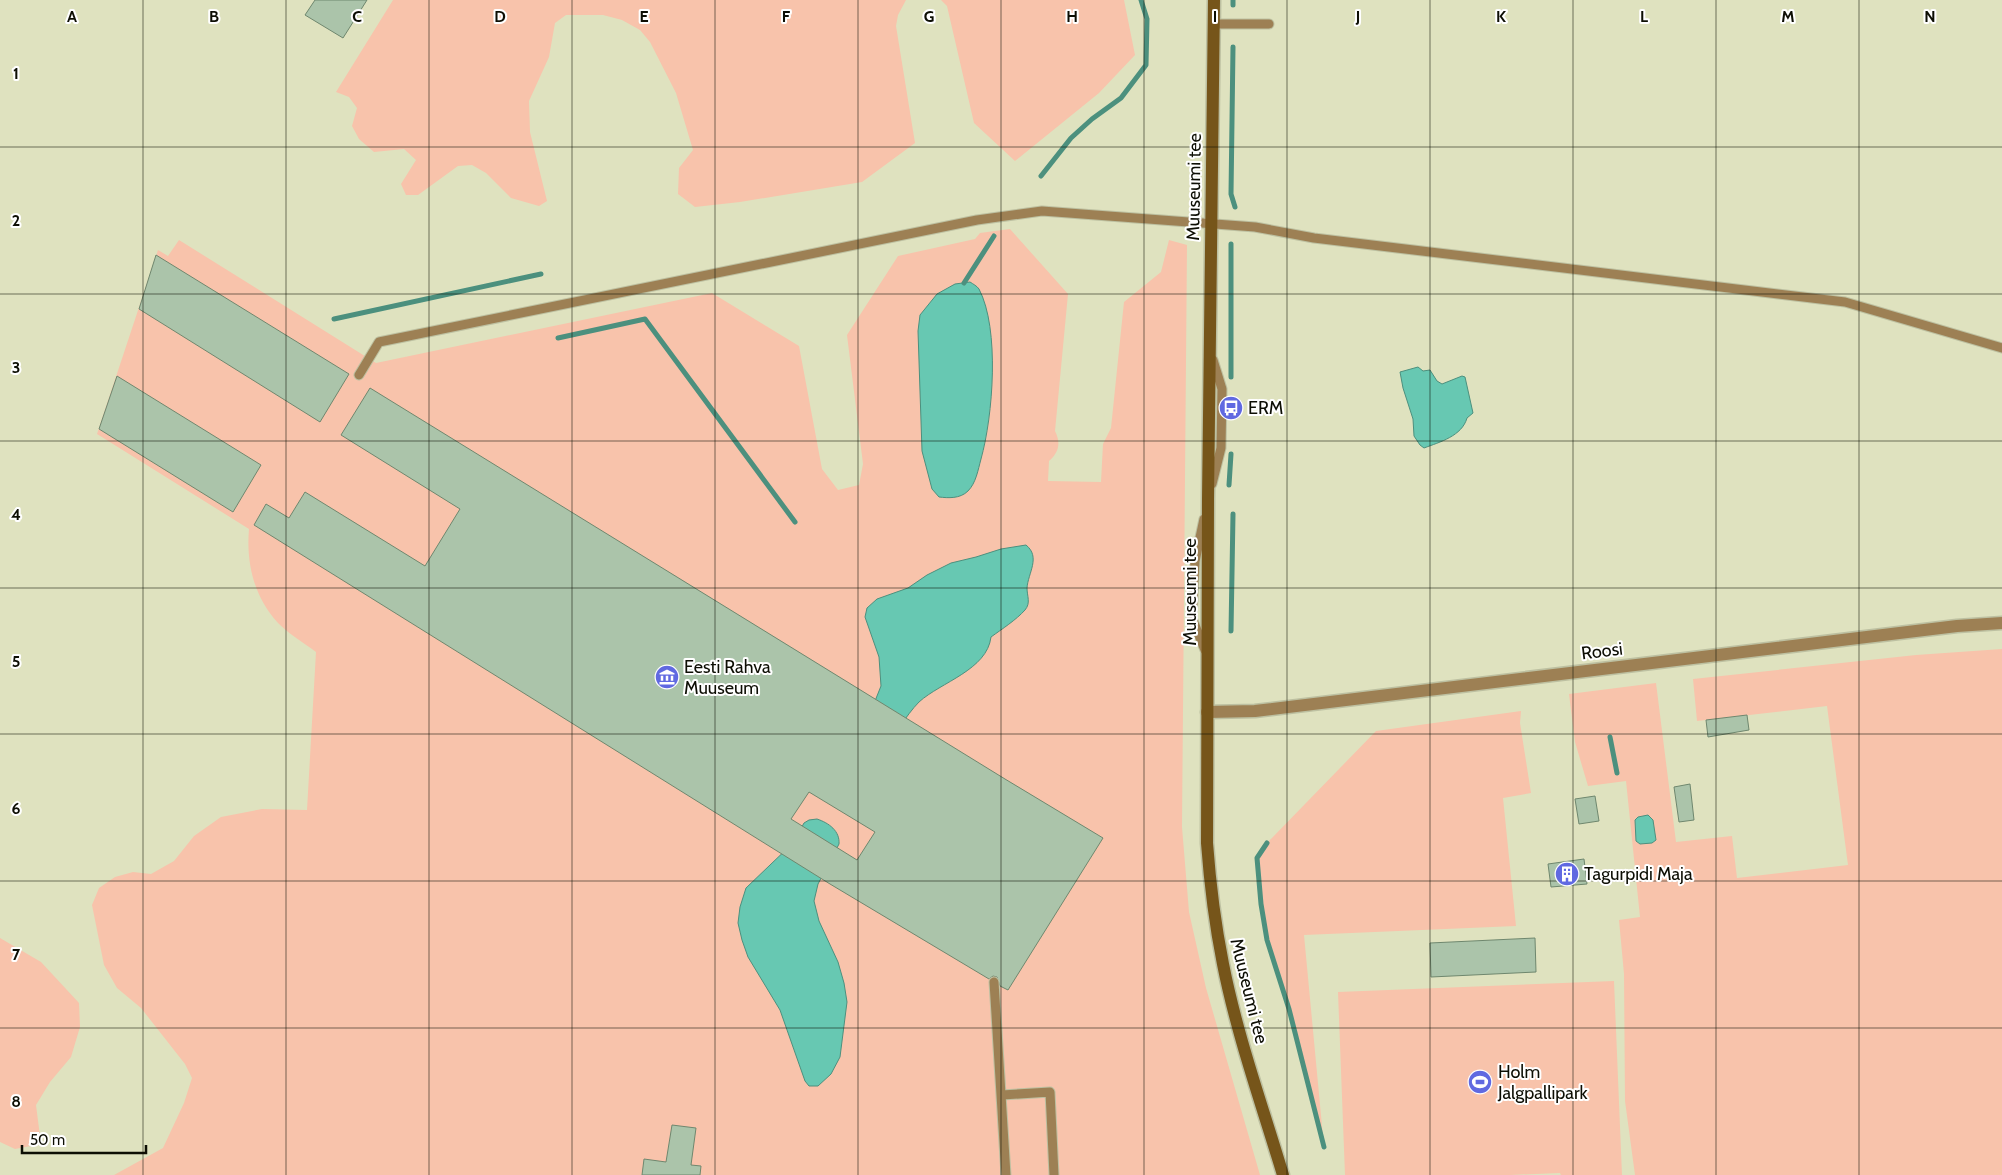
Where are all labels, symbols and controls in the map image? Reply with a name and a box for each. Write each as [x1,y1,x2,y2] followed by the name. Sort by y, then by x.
[67,7,77,26] text: A
[209,7,219,26] text: B
[352,7,362,26] text: C
[494,7,506,26] text: D
[639,7,649,26] text: E
[782,7,791,26] text: F
[924,7,934,26] text: G
[1066,7,1078,26] text: H
[1213,7,1217,26] text: I
[1355,7,1360,26] text: J
[1496,7,1506,26] text: K
[1640,7,1648,26] text: L
[1781,7,1795,26] text: M
[1924,7,1936,26] text: N
[13,64,19,83] text: 1
[1182,133,1206,241] street label: Muuseumi tee
[12,211,20,230] text: 2
[12,358,20,377] text: 3
[1218,395,1244,421] bus stop icon: ERM
[1248,397,1283,419] place label: ERM
[11,505,21,524] text: 4
[1179,538,1201,646] street label: Muuseumi tee
[1580,638,1624,664] street label: Roosi
[12,652,20,671] text: 5
[684,656,771,699] place label: Eesti Rahva Muuseum
[654,664,680,690] museum icon: Eesti Rahva Muuseum
[12,799,21,818] text: 6
[1554,861,1580,887] building icon: Tagurpidi Maja
[1584,863,1693,885] place label: Tagurpidi Maja
[1225,936,1273,1046] street label: Muuseumi tee
[12,945,21,964] text: 7
[1497,1061,1589,1104] place label: Holm Jalgpallipark
[1467,1069,1493,1095] sports icon: Holm Jalgpallipark
[11,1092,21,1111] text: 8
[22,1122,146,1154] scale bar
[30,1131,65,1149] text: 50 m

